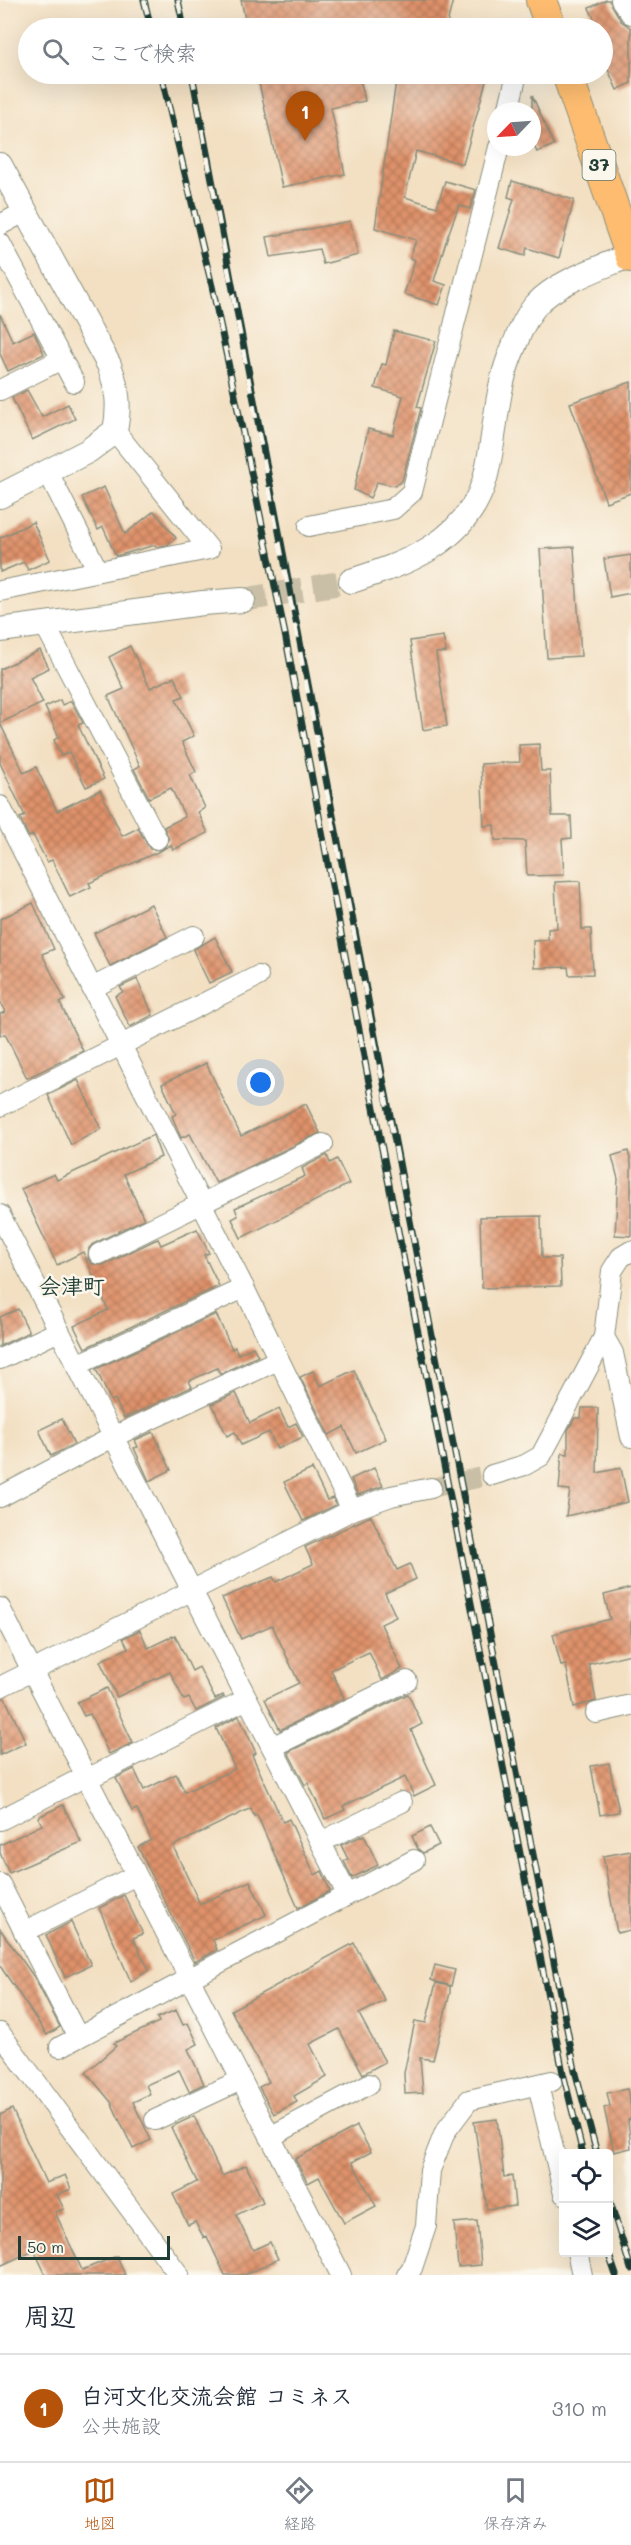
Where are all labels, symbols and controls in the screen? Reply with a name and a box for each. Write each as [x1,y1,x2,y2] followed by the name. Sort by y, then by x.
[18,18,613,84] search box
[39,35,72,68] icon: search
[87,38,197,67] text: ここで検索
[286,92,324,141] pin: 1
[487,102,541,156] north arrow
[582,150,616,180] road number: 37
[246,1068,275,1097] your location
[39,1271,105,1300] district label: 会津町
[559,2149,613,2257] map controls
[559,2149,613,2203] button: locate
[559,2203,613,2257] button: layers
[18,2233,170,2260] scale bar
[27,2236,64,2257] text: 50 m
[24,2299,76,2333] text: 周辺
[81,2381,352,2410] text: 白河文化交流会館 コミネス
[39,2395,48,2421] text: 1
[552,2395,607,2421] text: 310 m
[81,2412,161,2438] text: 公共施設
[83,2474,116,2534] tab: 地図
[283,2474,316,2534] tab: 経路
[483,2474,547,2534] tab: 保存済み

